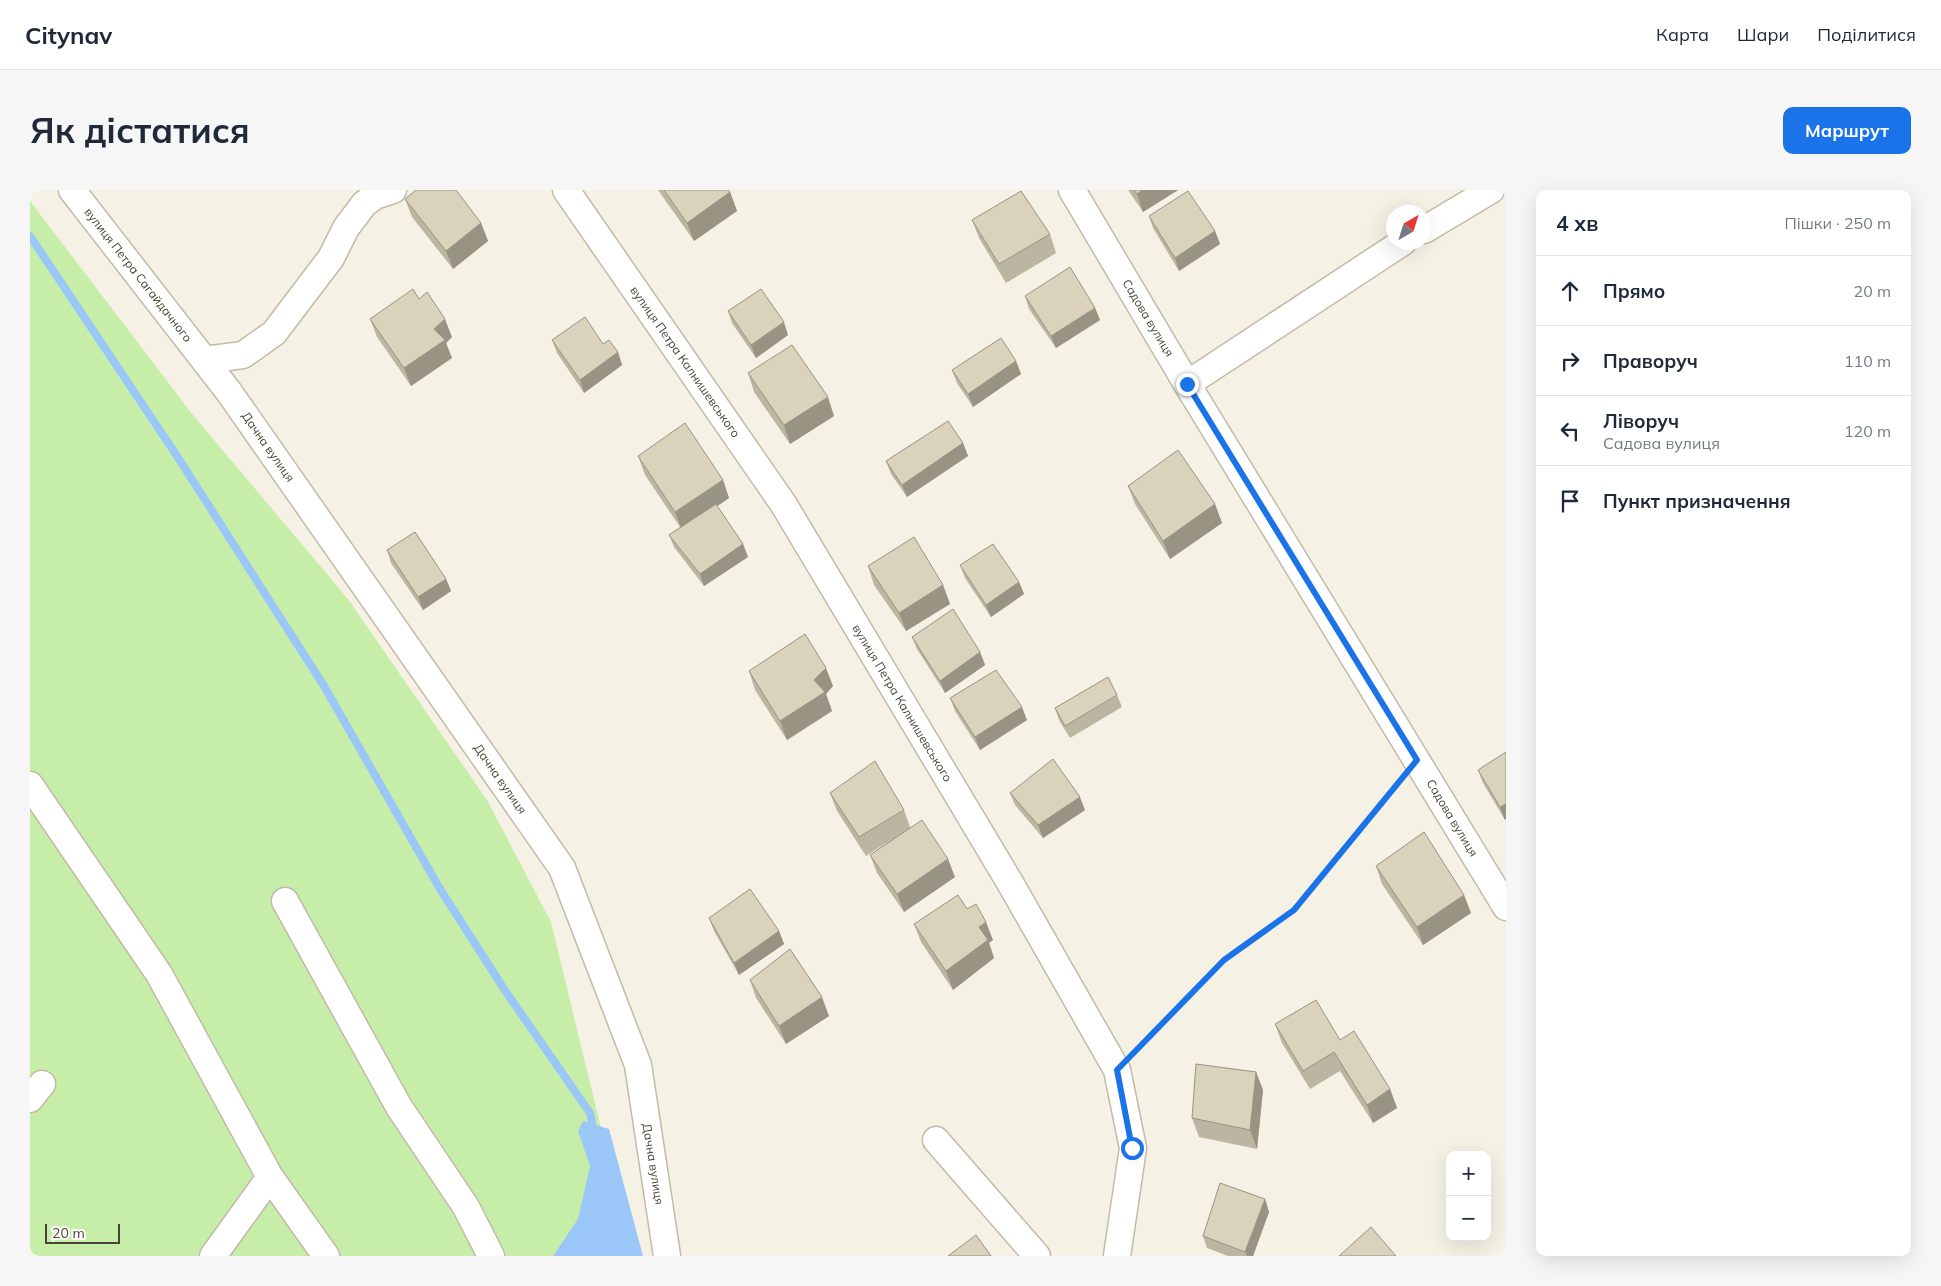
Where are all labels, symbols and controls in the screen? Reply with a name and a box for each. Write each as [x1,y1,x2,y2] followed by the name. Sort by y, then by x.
[25,20,112,50] text: Citynav
[1656,23,1709,46] text: Карта
[1737,23,1789,46] text: Шари
[1817,23,1916,46] text: Поділитися
[1783,107,1911,154] button: Маршрут
[30,108,250,152] text: Як дістатися
[81,205,195,345] street label: вулиця Петра Сагайдачного
[1386,205,1431,250] north arrow
[1556,210,1598,236] text: 4 хв
[1785,213,1891,233] text: Пішки · 250 m
[1119,276,1177,359] street label: Садова вулиця
[1556,277,1584,305] icon: ahead
[1603,279,1665,303] text: Прямо
[1854,281,1891,301] text: 20 m
[627,283,744,440] street label: вулиця Петра Калнишевського
[1556,347,1584,375] icon: right
[1603,349,1698,373] text: Праворуч
[1844,351,1891,371] text: 110 m
[1176,373,1199,396] route end
[239,409,298,485] street label: Дачна вулиця
[1603,409,1679,433] text: Ліворуч
[1556,417,1584,445] icon: left
[1844,421,1891,441] text: 120 m
[1603,433,1720,453] text: Садова вулиця
[1556,487,1584,515] icon: arrive
[1603,489,1791,513] text: Пункт призначення
[849,621,956,784] street label: вулиця Петра Калнишевського
[471,741,530,817] street label: Дачна вулиця
[1423,776,1481,859] street label: Садова вулиця
[640,1122,667,1206] street label: Дачна вулиця
[1121,1137,1144,1160] route start
[1446,1151,1491,1241] map controls
[1446,1151,1491,1196] button: +
[1446,1196,1491,1241] button: −
[45,1221,120,1244] scale bar
[52,1224,85,1242] text: 20 m

